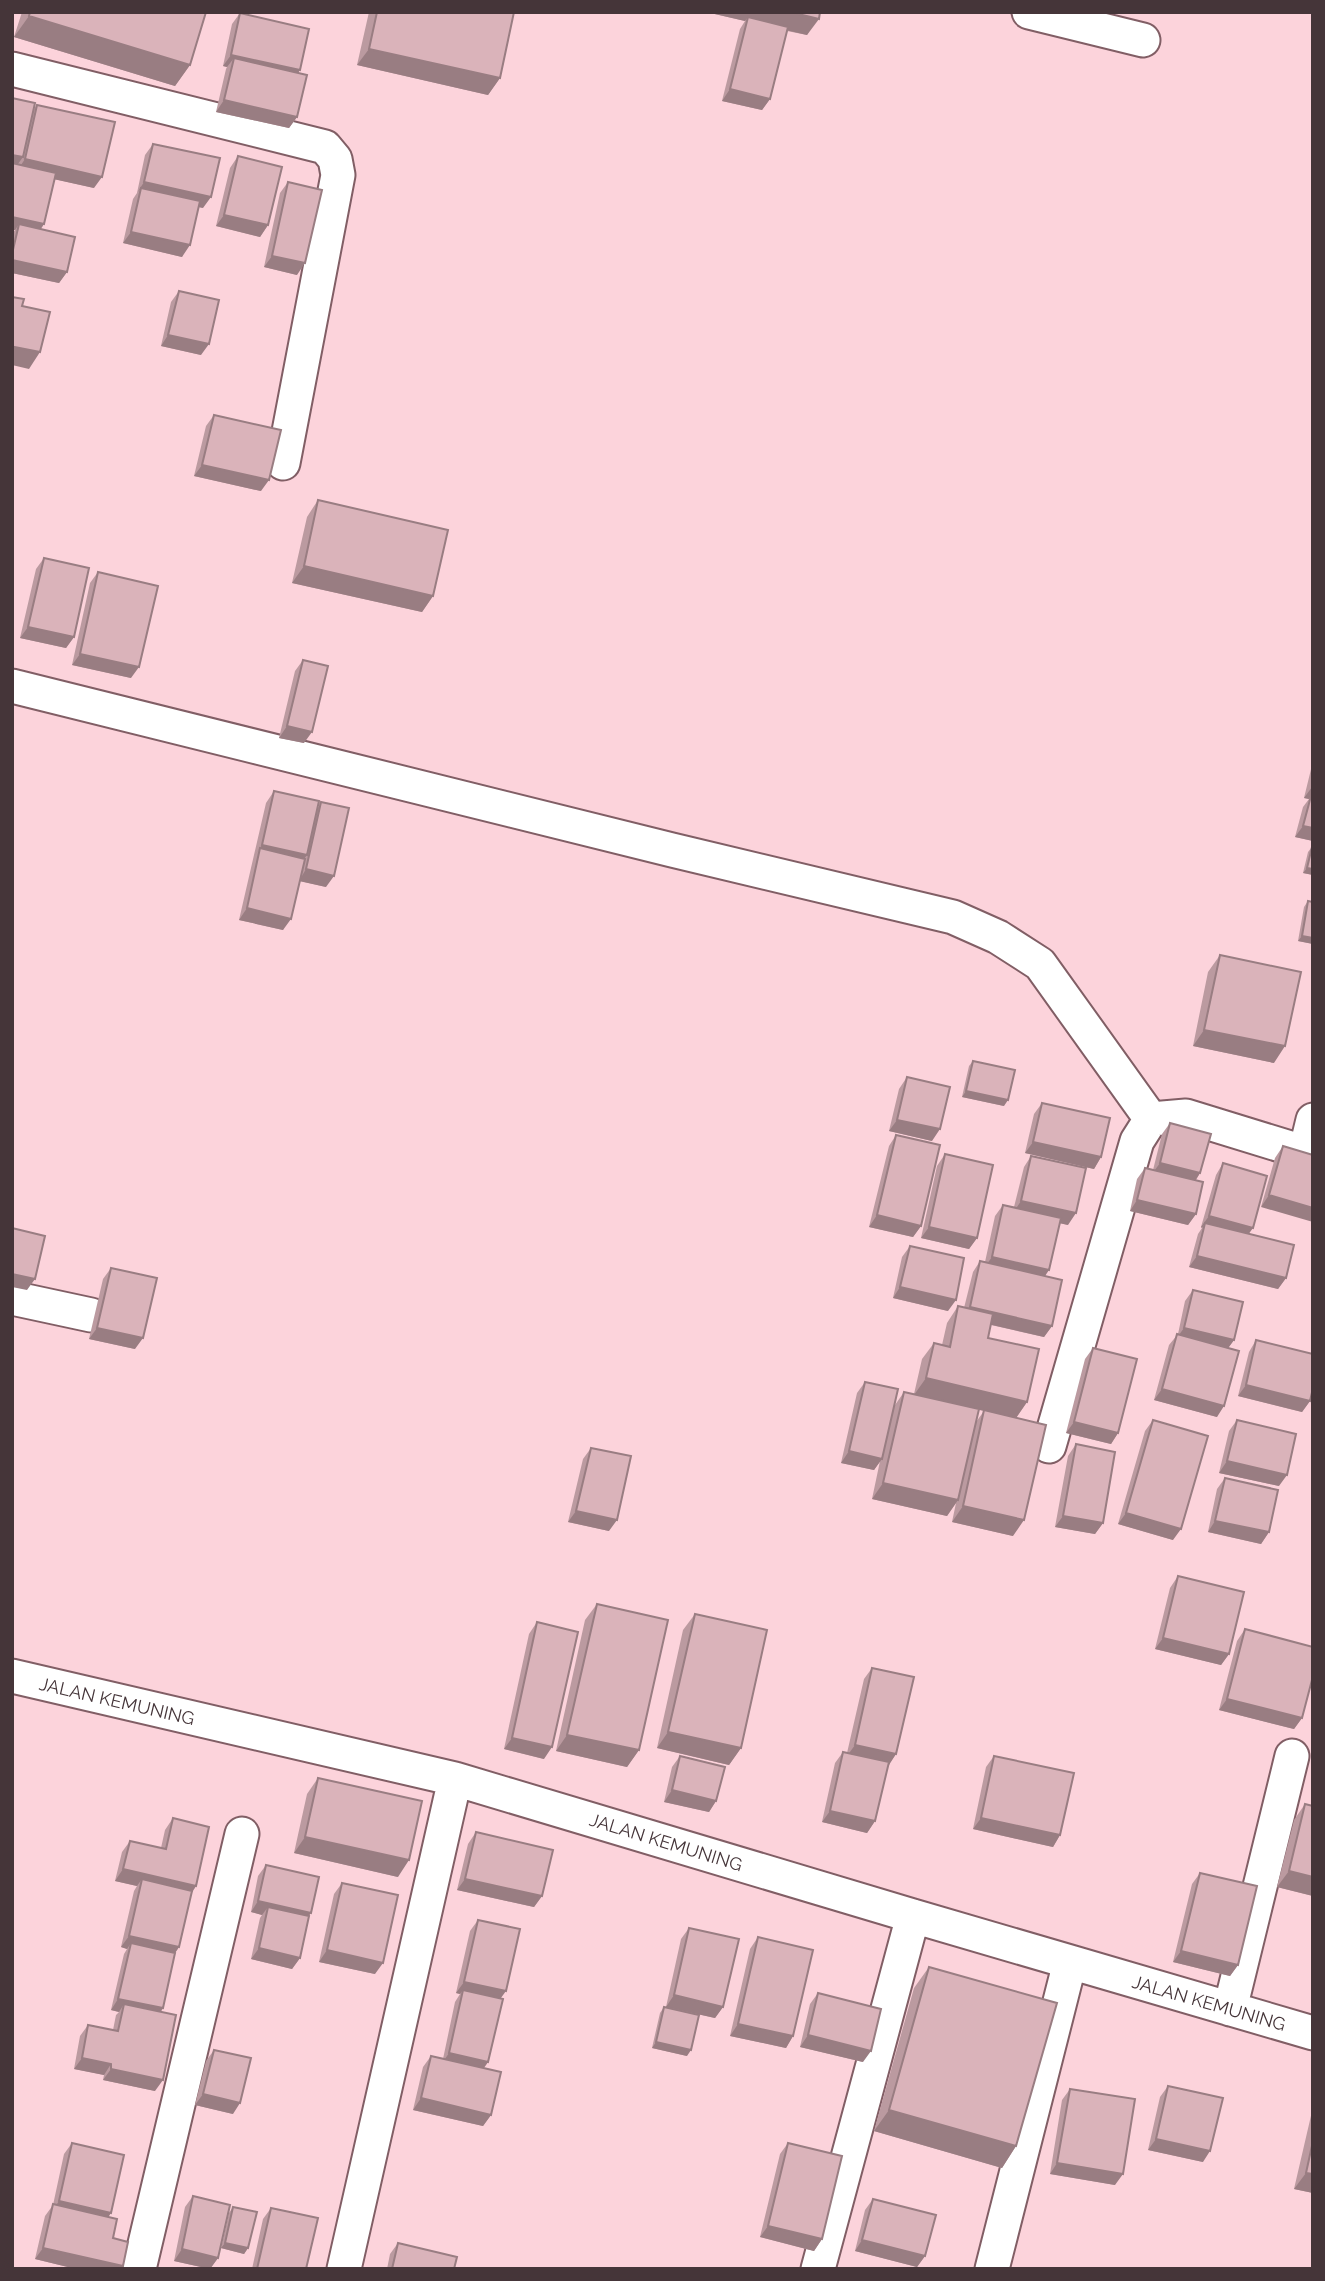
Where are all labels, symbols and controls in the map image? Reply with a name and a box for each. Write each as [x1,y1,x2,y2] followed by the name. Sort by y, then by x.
[37,1673,197,1729] street label: JALAN KEMUNING
[587,1809,745,1875] street label: JALAN KEMUNING
[1130,1971,1288,2035] street label: JALAN KEMUNING

